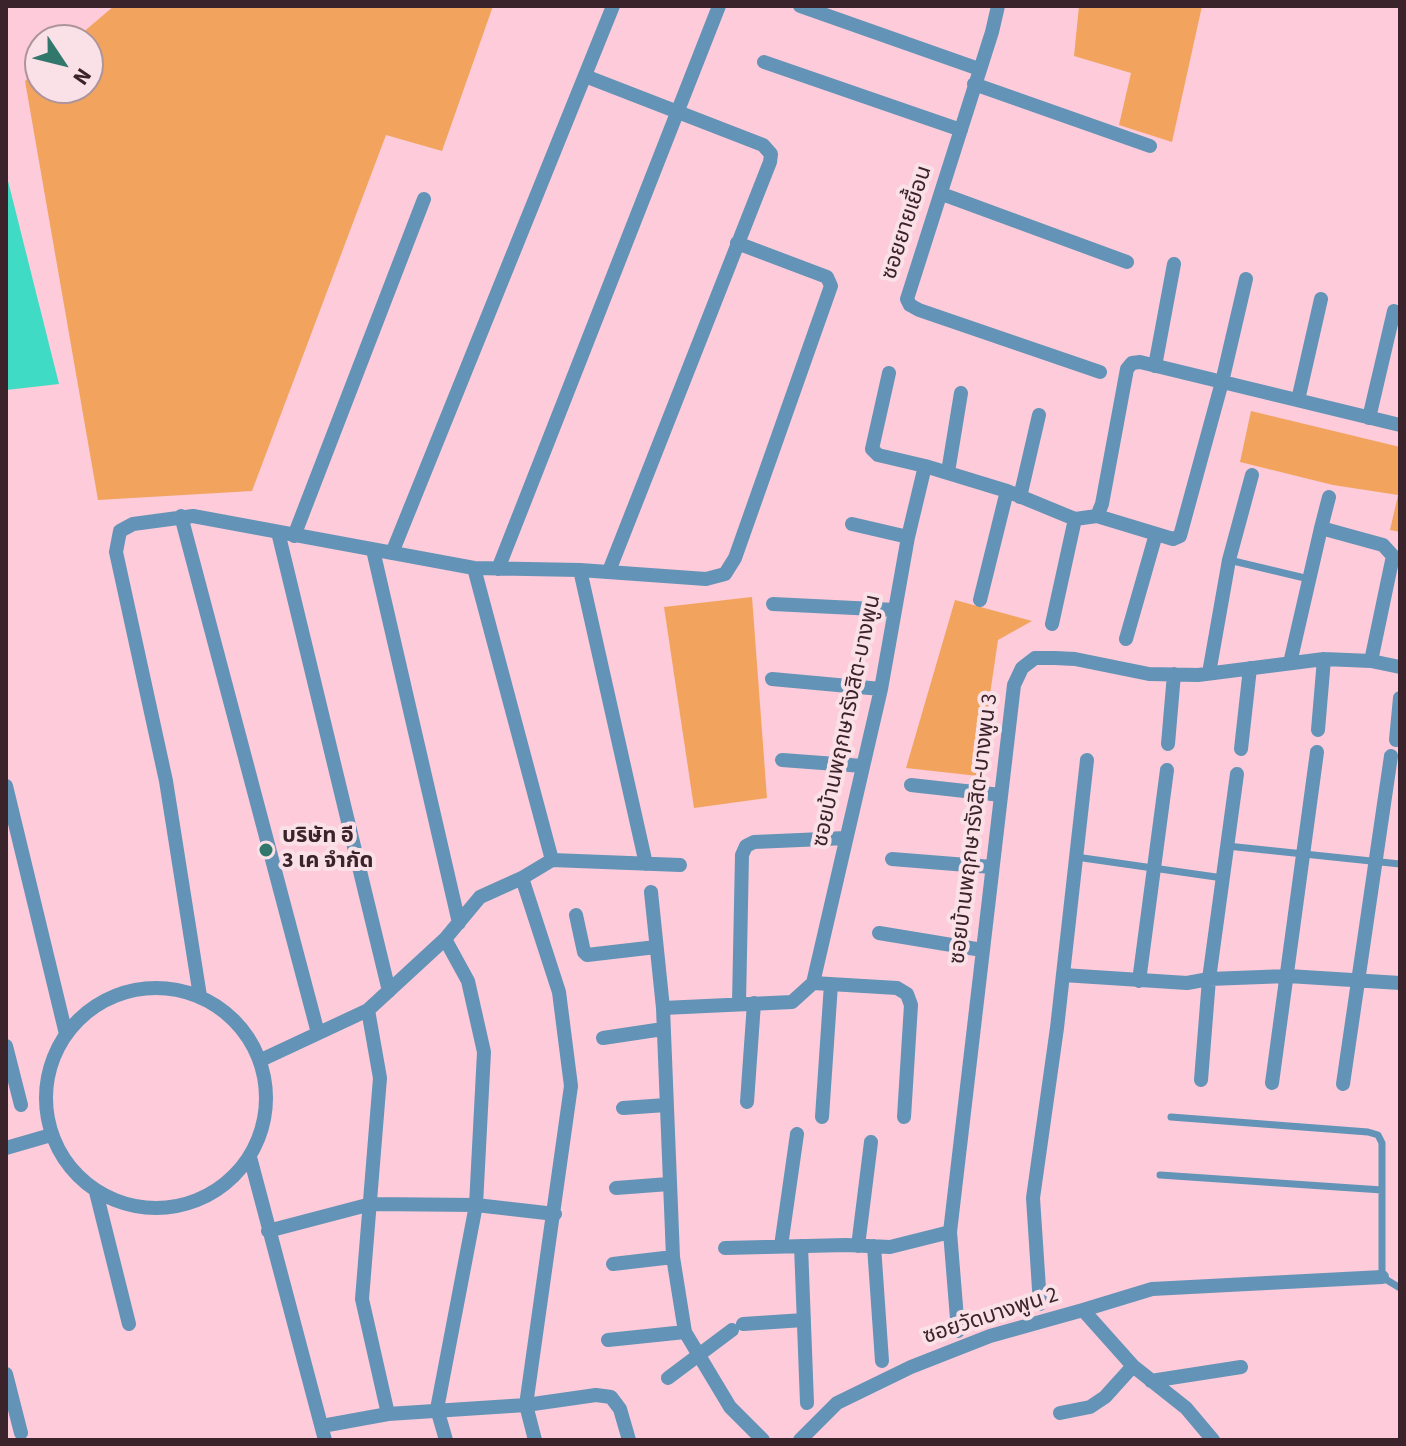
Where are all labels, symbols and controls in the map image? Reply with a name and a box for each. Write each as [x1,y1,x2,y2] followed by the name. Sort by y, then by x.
[24,24,104,104] north arrow
[65,61,99,92] text: N
[877,163,939,283] street label: ซอยยายเยื้อน
[808,592,888,850] street label: ซอยบ้านพฤกษารังสิต-บางพูน
[945,692,1005,966] street label: ซอยบ้านพฤกษารังสิต-บางพูน 3
[282,824,373,876] place label: บริษัท อี 3 เค จำกัด
[257,841,275,859] marker: บริษัท อี 3 เค จำกัด
[920,1283,1062,1351] street label: ซอยวัดบางพูน 2

